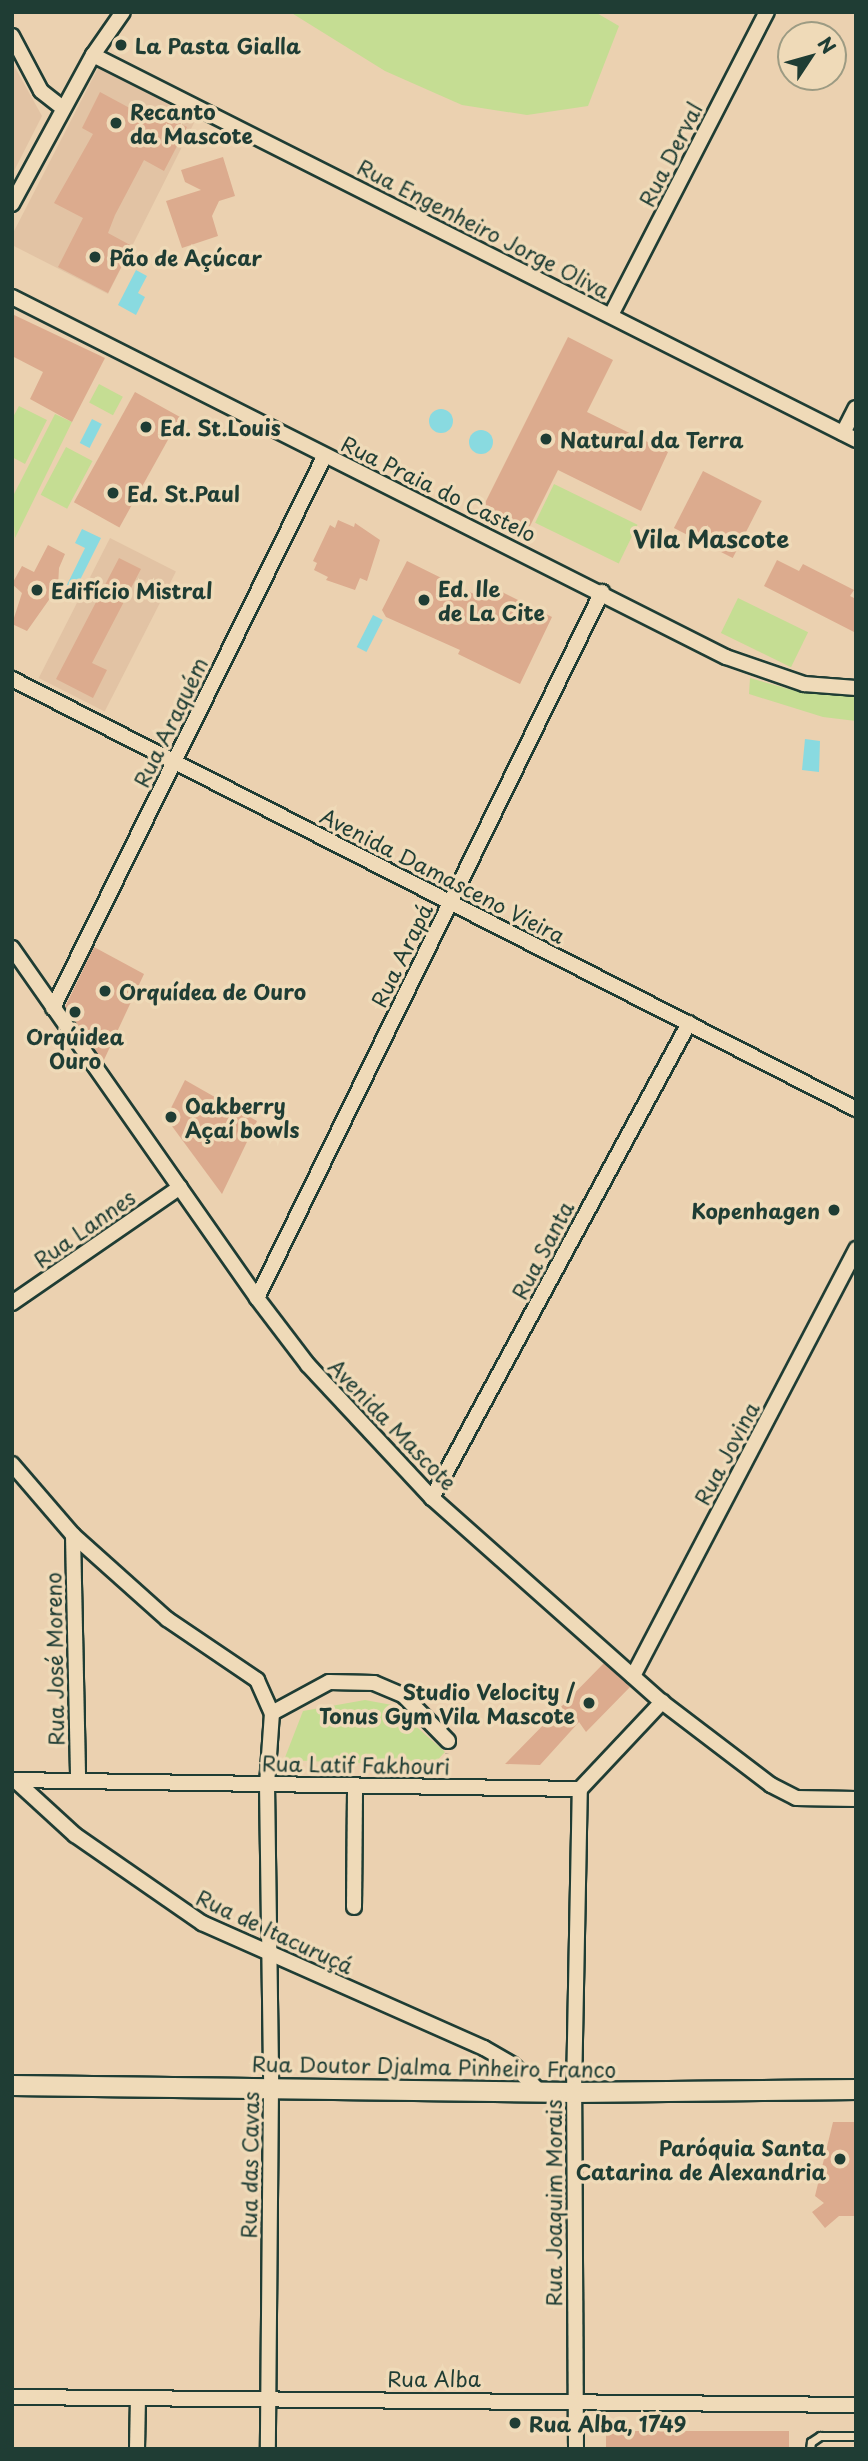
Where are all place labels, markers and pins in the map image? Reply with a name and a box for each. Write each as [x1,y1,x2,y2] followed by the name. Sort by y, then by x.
[135,32,300,58] place label: La Pasta Gialla
[113,37,129,53] marker: La Pasta Gialla
[130,98,253,148] place label: Recanto da Mascote
[108,115,124,131] marker: Recanto da Mascote
[109,244,264,270] place label: Pão de Açúcar
[87,249,103,265] marker: Pão de Açúcar
[160,414,282,440] place label: Ed. St.Louis
[138,419,154,435] marker: Ed. St.Louis
[560,426,743,452] place label: Natural da Terra
[538,431,554,447] marker: Natural da Terra
[127,480,241,506] place label: Ed. St.Paul
[105,485,121,501] marker: Ed. St.Paul
[438,575,545,625] place label: Ed. Ile de La Cite
[51,577,213,603] place label: Edifício Mistral
[29,582,45,598] marker: Edifício Mistral
[416,592,432,608] marker: Ed. Ile de La Cite
[119,978,307,1004] place label: Orquídea de Ouro
[97,983,113,999] marker: Orquídea de Ouro
[67,1004,83,1020] marker: Orqúidea Ouro
[26,1023,124,1073] place label: Orqúidea Ouro
[185,1092,300,1142] place label: Oakberry Açaí bowls
[163,1109,179,1125] marker: Oakberry Açaí bowls
[691,1197,820,1223] place label: Kopenhagen
[826,1202,842,1218] marker: Kopenhagen
[317,1678,575,1728] place label: Studio Velocity / Tonus Gym Vila Mascote
[581,1695,597,1711] marker: Studio Velocity / Tonus Gym Vila Mascote
[573,2134,826,2184] place label: Paróquia Santa Catarina de Alexandria
[832,2151,848,2167] marker: Paróquia Santa Catarina de Alexandria
[529,2410,688,2436] place label: Rua Alba, 1749
[507,2415,523,2431] marker: Rua Alba, 1749

